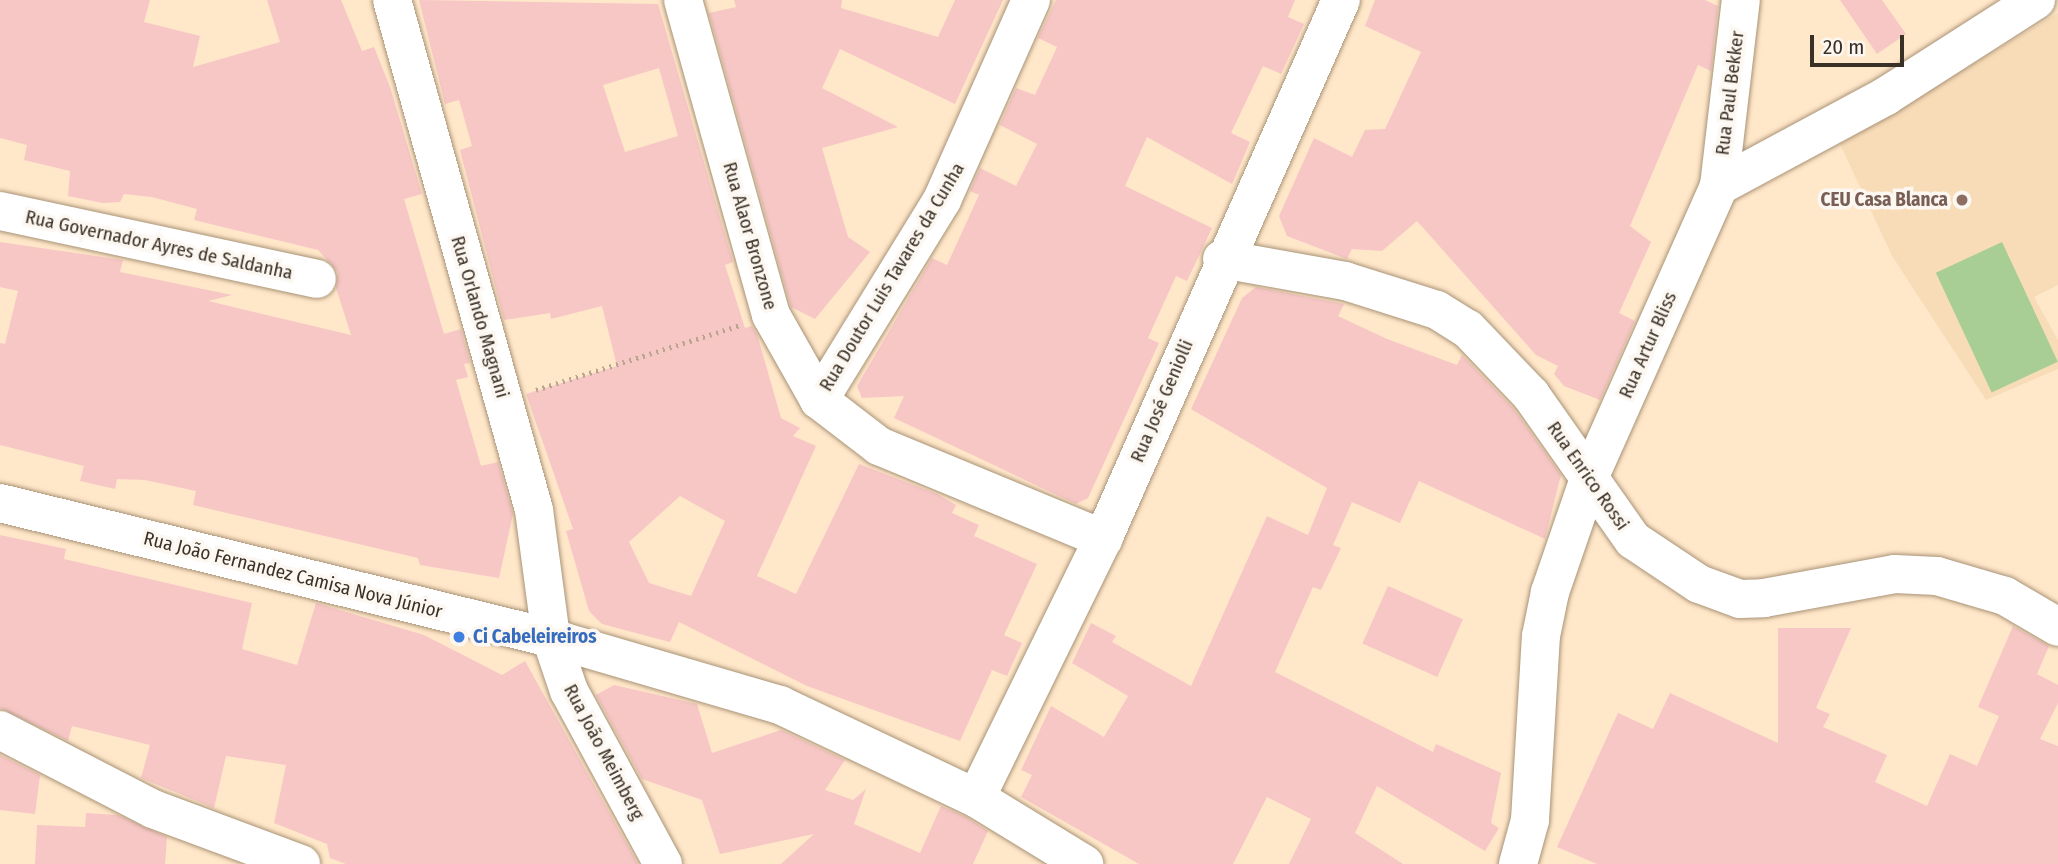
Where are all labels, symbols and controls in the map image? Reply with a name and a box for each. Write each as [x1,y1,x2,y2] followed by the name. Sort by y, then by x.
[1813,21,1908,65] scale bar
[1711,30,1749,156] street label: Rua Paul Bekker
[1823,34,1864,60] text: 20 m
[718,159,782,313] street label: Rua Alaor Bronzone
[815,159,969,395] street label: Rua Doutor Luis Tavares da Cunha
[1821,189,1948,211] place label: CEU Casa Blanca
[1954,192,1970,208] marker: CEU Casa Blanca
[23,205,295,285] street label: Rua Governador Ayres de Saldanha
[446,233,514,401] street label: Rua Orlando Magnani
[1614,288,1682,402] street label: Rua Artur Bliss
[1126,336,1198,466] street label: Rua José Geniolli
[1542,417,1634,535] street label: Rua Enrico Rossi
[141,527,445,623] street label: Rua João Fernandez Camisa Nova Júnior
[473,626,596,648] place label: Ci Cabeleireiros
[451,629,467,645] marker: Ci Cabeleireiros
[559,680,649,824] street label: Rua João Meimberg

